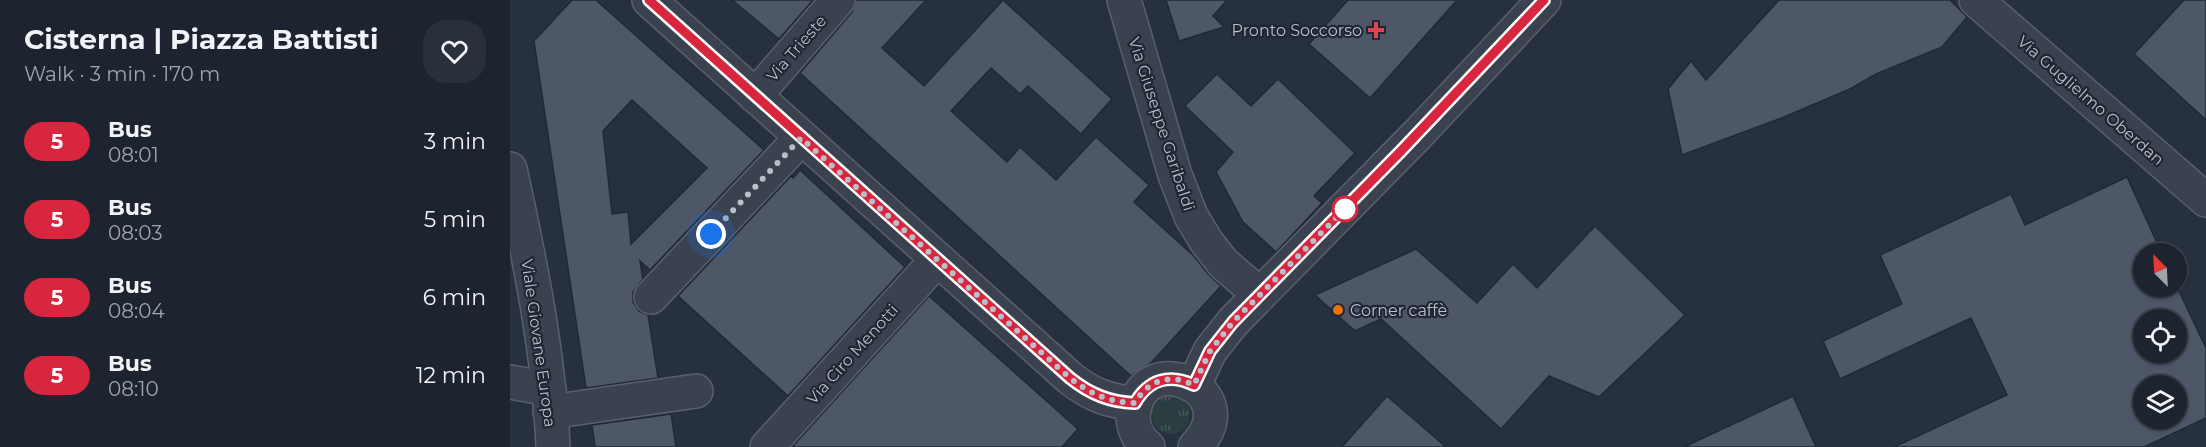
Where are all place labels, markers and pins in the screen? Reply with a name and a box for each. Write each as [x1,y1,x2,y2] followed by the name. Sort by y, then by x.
[1232,21,1362,40] place label: Pronto Soccorso
[1367,21,1385,39] marker: Pronto Soccorso
[1332,196,1358,222] unlabelled marker
[1350,301,1447,320] place label: Corner caffè
[1331,303,1345,317] marker: Corner caffè

